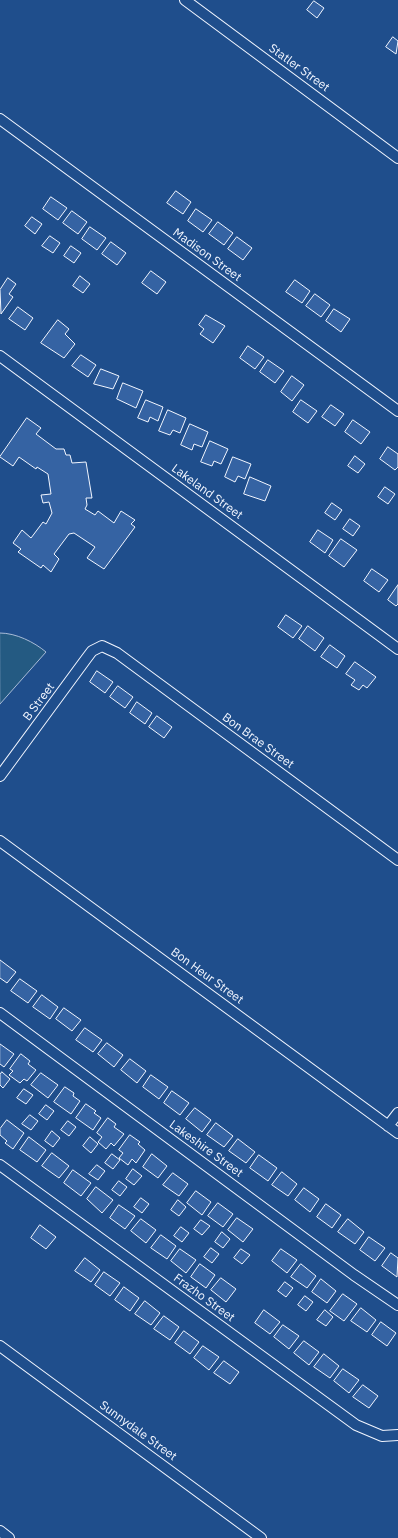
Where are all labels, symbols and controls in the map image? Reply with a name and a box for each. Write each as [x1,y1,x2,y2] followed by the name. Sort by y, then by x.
[266,41,332,95] street label: Statler Street
[170,225,244,285] street label: Madison Street
[169,461,245,523] street label: Lakeland Street
[20,680,58,724] street label: B Street
[219,710,297,772] street label: Bon Brae Street
[168,945,246,1007] street label: Bon Heur Street
[166,1117,246,1181] street label: Lakeshire Street
[171,1271,237,1325] street label: Frazho Street
[96,1398,180,1464] street label: Sunnydale Street

